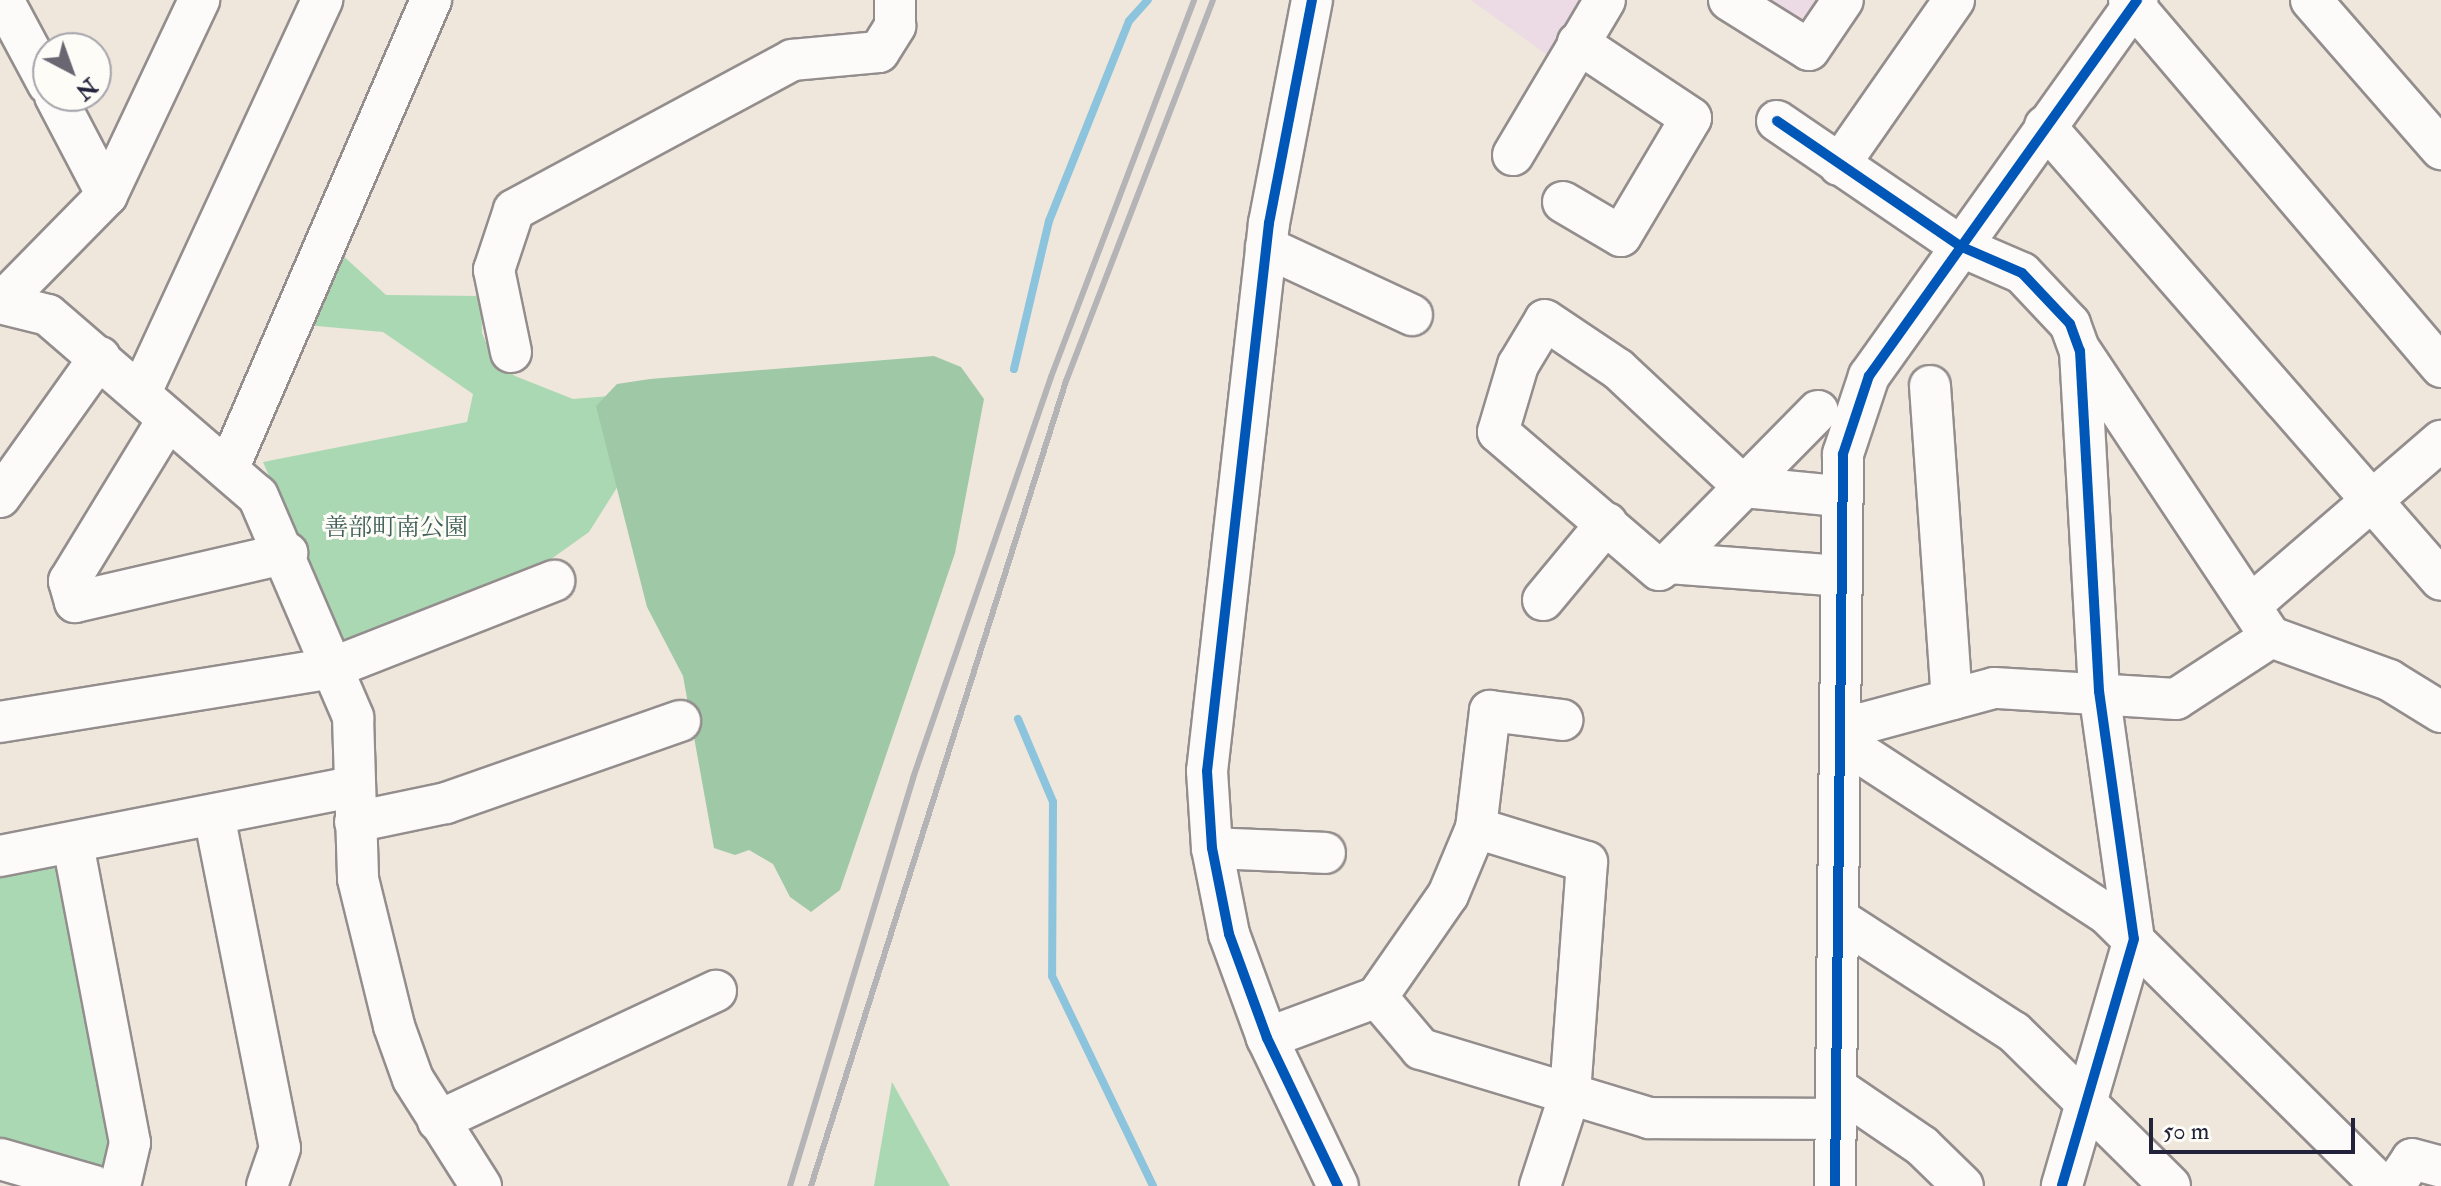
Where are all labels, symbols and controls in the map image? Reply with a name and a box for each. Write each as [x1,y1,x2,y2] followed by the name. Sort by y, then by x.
[32,32,112,112] north arrow
[70,72,103,106] text: N
[324,514,468,542] park label: 善部町南公園
[2153,1102,2359,1152] scale bar
[2163,1116,2209,1147] text: 50 m

